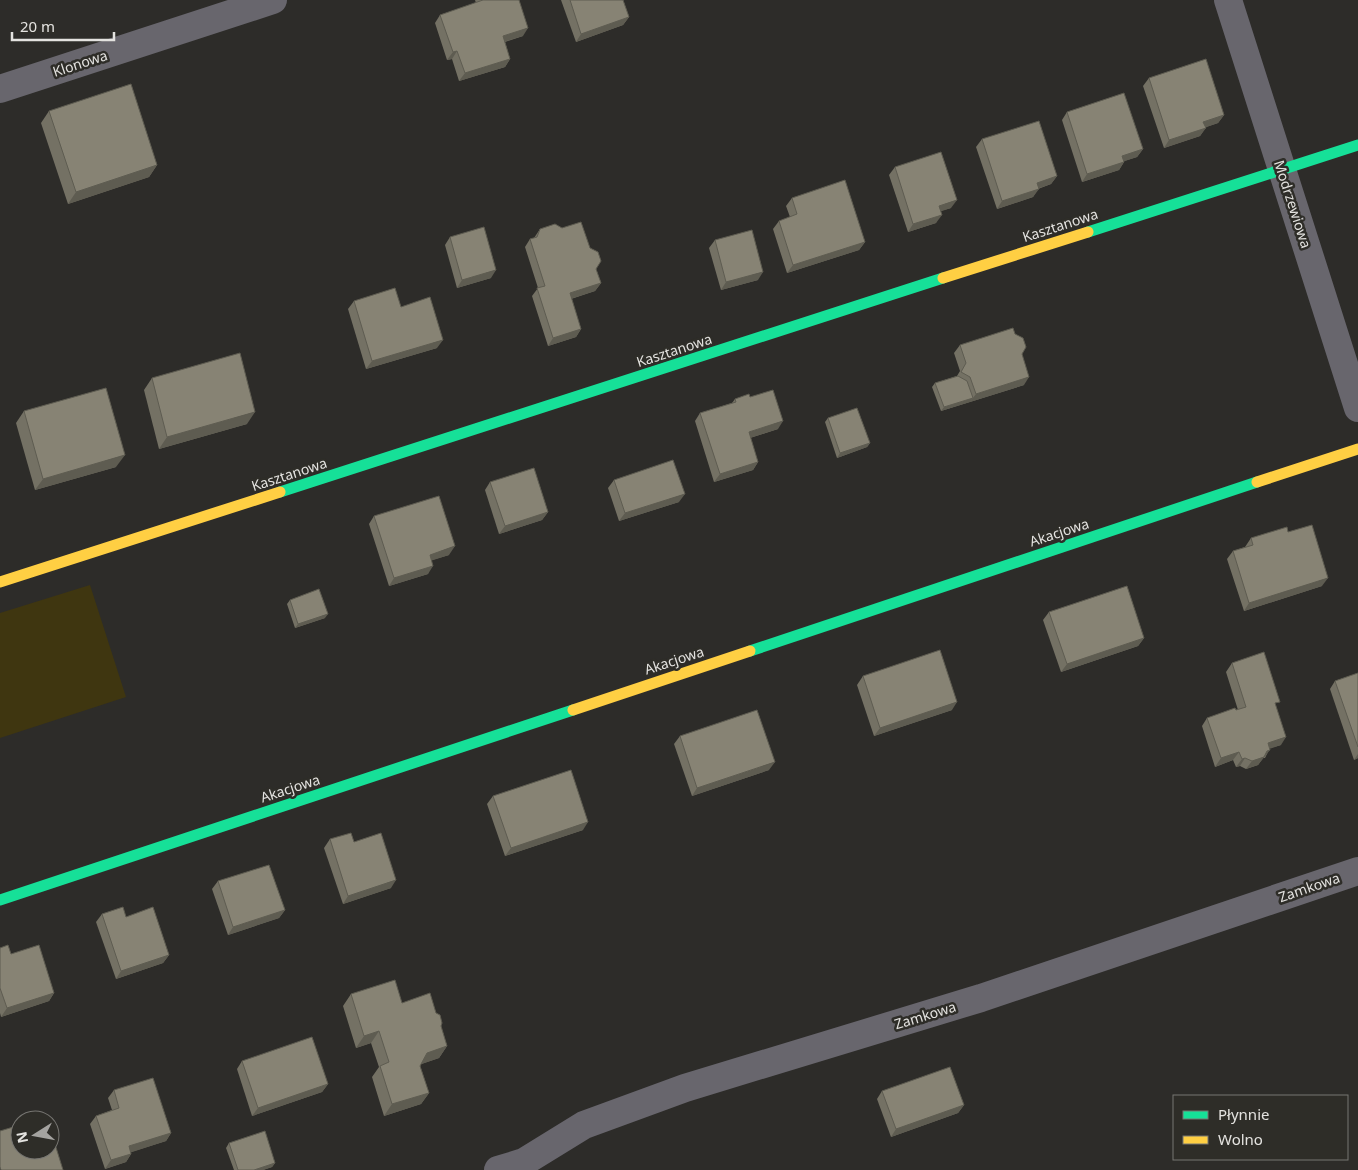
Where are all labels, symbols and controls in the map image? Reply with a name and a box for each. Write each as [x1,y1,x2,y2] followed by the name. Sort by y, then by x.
[12,10,115,42] scale bar
[20,16,55,36] text: 20 m
[50,45,110,81] street label: Klonowa
[1270,158,1316,250] street label: Modrzewiowa
[1020,204,1100,246] street label: Kasztanowa
[634,329,714,371] street label: Kasztanowa
[249,453,329,495] street label: Kasztanowa
[1027,513,1091,551] street label: Akacjowa
[642,641,706,679] street label: Akacjowa
[258,769,322,807] street label: Akacjowa
[1276,868,1342,906] street label: Zamkowa
[892,997,958,1033] street label: Zamkowa
[1173,1095,1348,1160] legend
[1218,1104,1269,1124] text: Płynnie
[10,1110,60,1160] north arrow
[1218,1129,1263,1149] text: Wolno
[11,1130,32,1145] text: N

